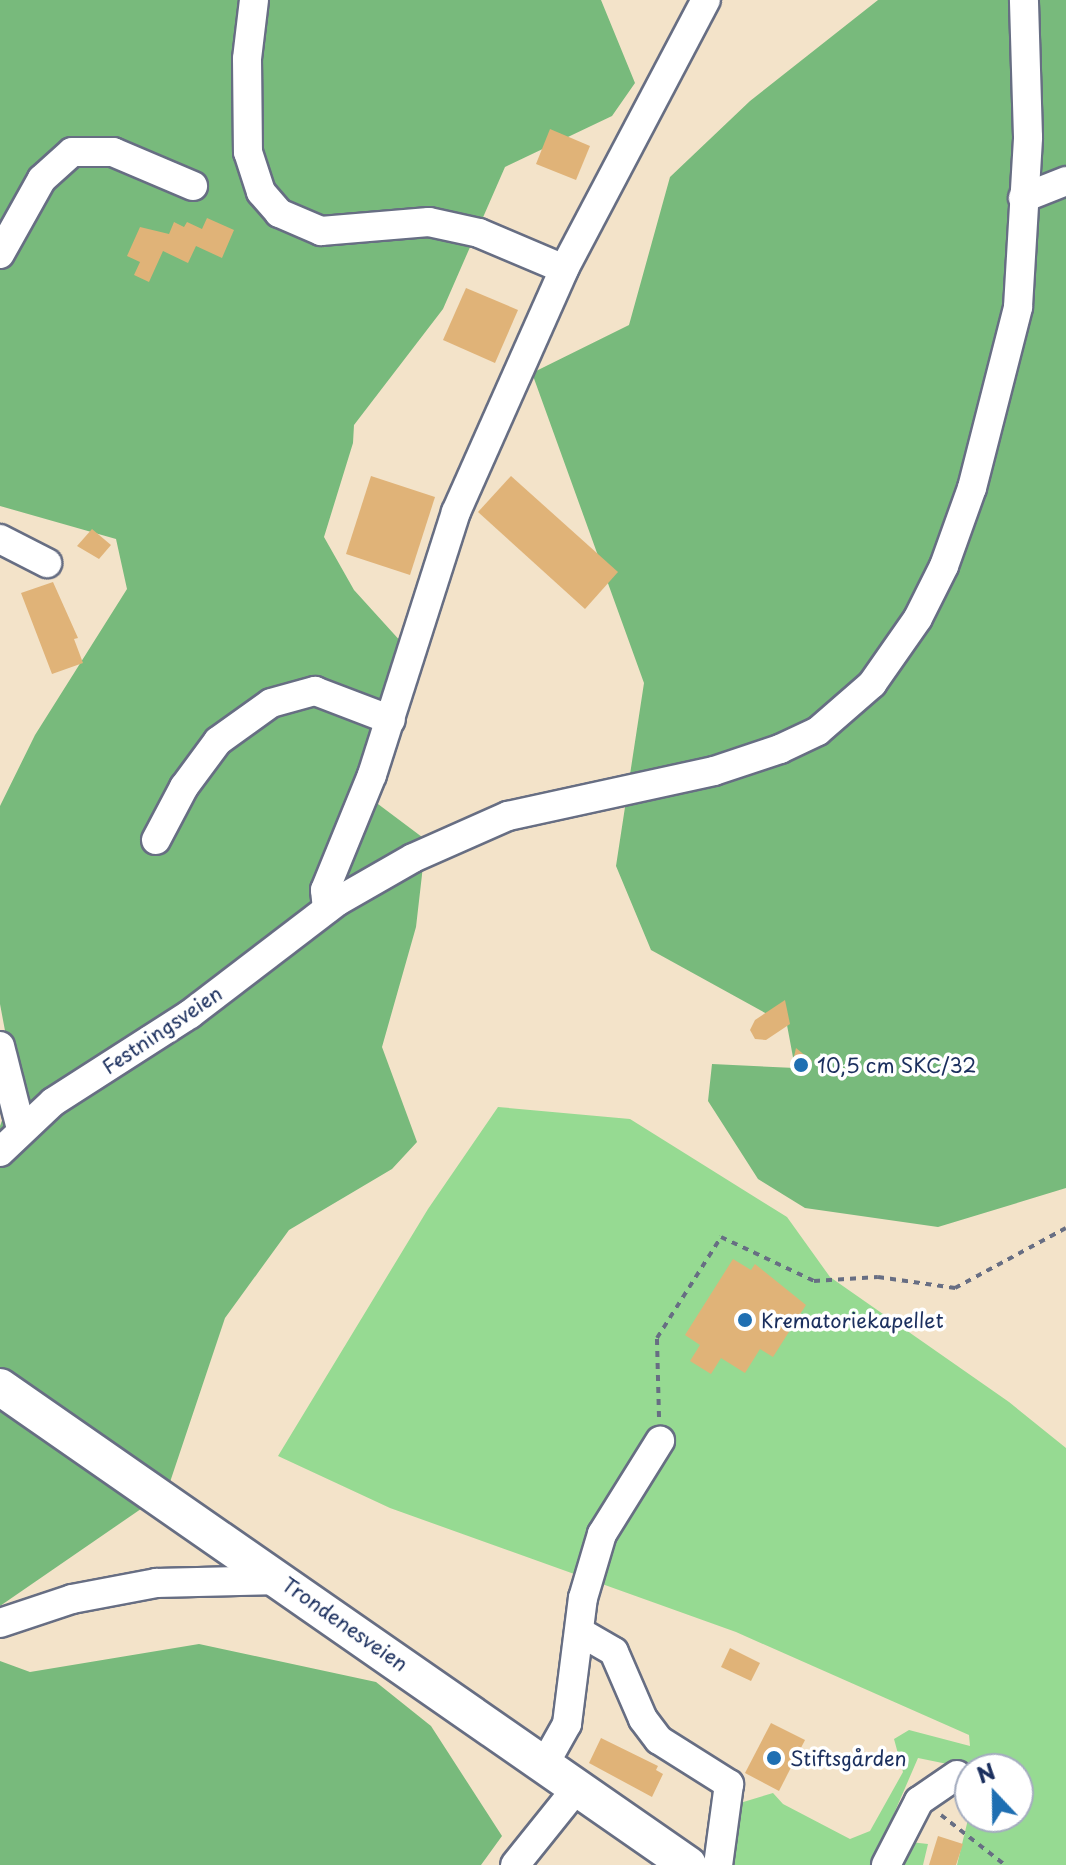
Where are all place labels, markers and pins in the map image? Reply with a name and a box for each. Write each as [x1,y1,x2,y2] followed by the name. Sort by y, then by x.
[817,1053,976,1077] place label: 10,5 cm SKC/32
[792,1056,810,1074] marker: 10,5 cm SKC/32
[761,1308,944,1332] place label: Krematoriekapellet
[736,1311,754,1329] marker: Krematoriekapellet
[790,1746,907,1770] place label: Stiftsgården
[765,1749,783,1767] marker: Stiftsgården

